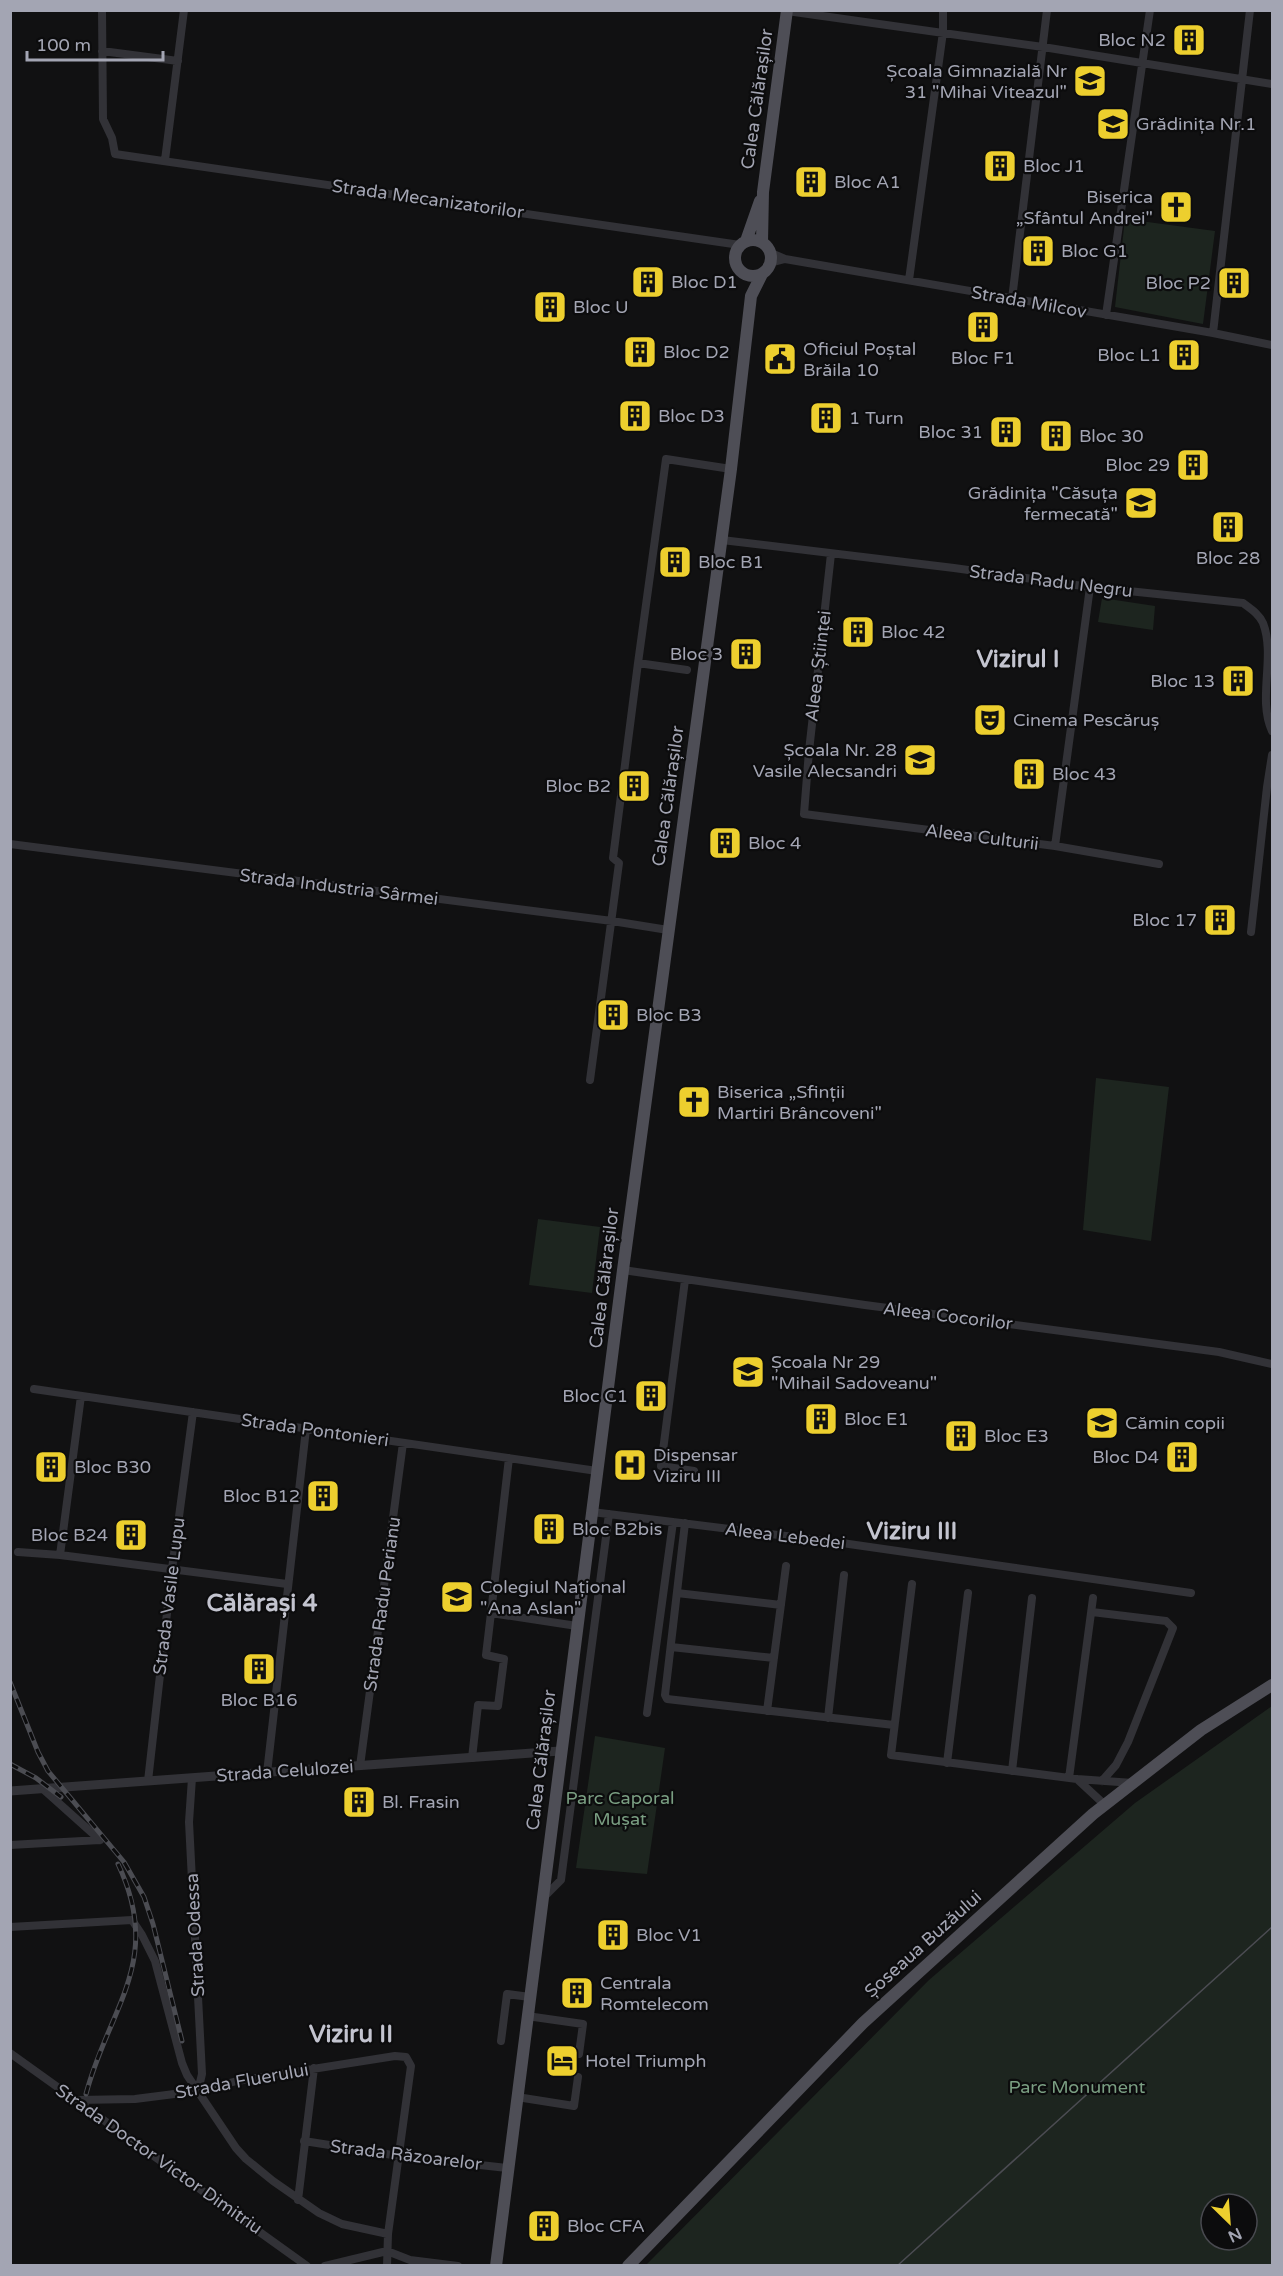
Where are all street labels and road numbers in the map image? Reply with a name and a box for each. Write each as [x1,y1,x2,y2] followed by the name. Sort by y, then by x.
[736,27,778,171] street label: Calea Călărașilor
[331,175,525,223] street label: Strada Mecanizatorilor
[970,281,1089,323] street label: Strada Milcov
[968,560,1134,602] street label: Strada Radu Negru
[800,609,836,723] street label: Aleea Științei
[647,724,689,868] street label: Calea Călărașilor
[924,819,1040,855] street label: Aleea Culturii
[238,864,440,910] street label: Strada Industria Sârmei
[584,1206,624,1350] street label: Calea Călărașilor
[882,1297,1014,1335] street label: Aleea Cocorilor
[240,1409,390,1451] street label: Strada Pontonieri
[359,1515,405,1693] street label: Strada Radu Perianu
[148,1516,190,1676] street label: Strada Vasile Lupu
[724,1518,846,1554] street label: Aleea Lebedei
[521,1688,561,1832] street label: Calea Călărașilor
[216,1755,354,1787] street label: Strada Celulozei
[181,1873,209,1997] street label: Strada Odessa
[860,1886,986,2002] street label: Șoseaua Buzăului
[174,2058,310,2104] street label: Strada Fluerului
[51,2079,267,2239] street label: Strada Doctor Victor Dimitriu
[329,2135,483,2175] street label: Strada Răzoarelor

